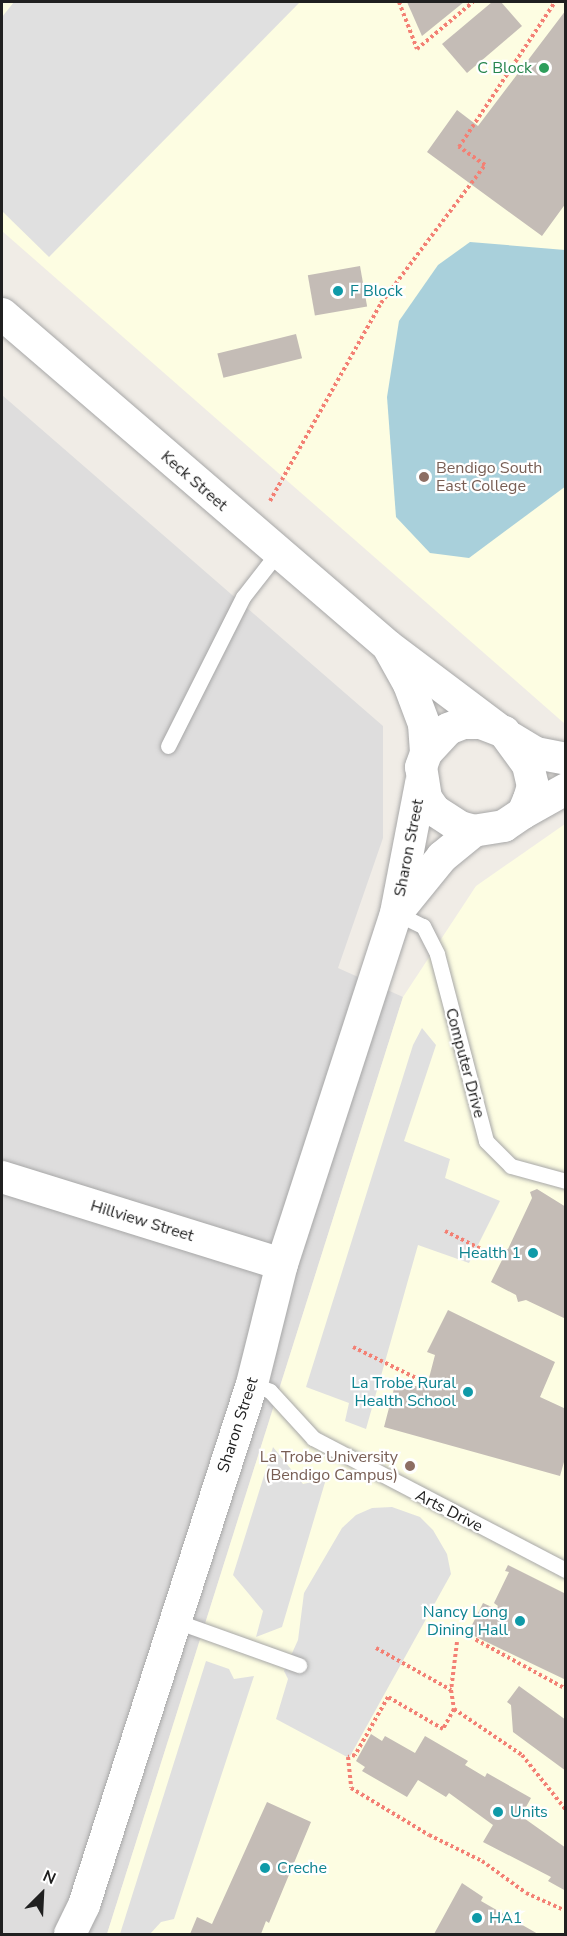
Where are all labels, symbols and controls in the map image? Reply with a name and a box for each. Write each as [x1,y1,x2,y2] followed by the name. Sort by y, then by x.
[477,58,532,78] place label: C Block
[537,61,551,75] marker: C Block
[350,281,403,301] place label: F Block
[331,284,345,298] marker: F Block
[157,447,231,515] street label: Keck Street
[436,458,542,496] place label: Bendigo South East College
[417,470,431,484] marker: Bendigo South East College
[390,798,428,898] street label: Sharon Street
[441,1006,489,1120] street label: Computer Drive
[88,1196,196,1246] street label: Hillview Street
[459,1243,521,1263] place label: Health 1
[526,1246,540,1260] marker: Health 1
[351,1373,456,1411] place label: La Trobe Rural Health School
[214,1375,262,1475] street label: Sharon Street
[461,1385,475,1399] marker: La Trobe Rural Health School
[260,1447,398,1485] place label: La Trobe University (Bendigo Campus)
[403,1459,417,1473] marker: La Trobe University (Bendigo Campus)
[412,1486,486,1536] street label: Arts Drive
[423,1602,508,1640] place label: Nancy Long Dining Hall
[513,1614,527,1628] marker: Nancy Long Dining Hall
[510,1802,548,1822] place label: Units
[491,1805,505,1819] marker: Units
[277,1858,327,1878] place label: Creche
[258,1861,272,1875] marker: Creche
[12,1864,72,1924] north arrow
[39,1865,59,1890] text: N
[489,1908,522,1928] place label: HA1
[470,1911,484,1925] marker: HA1

